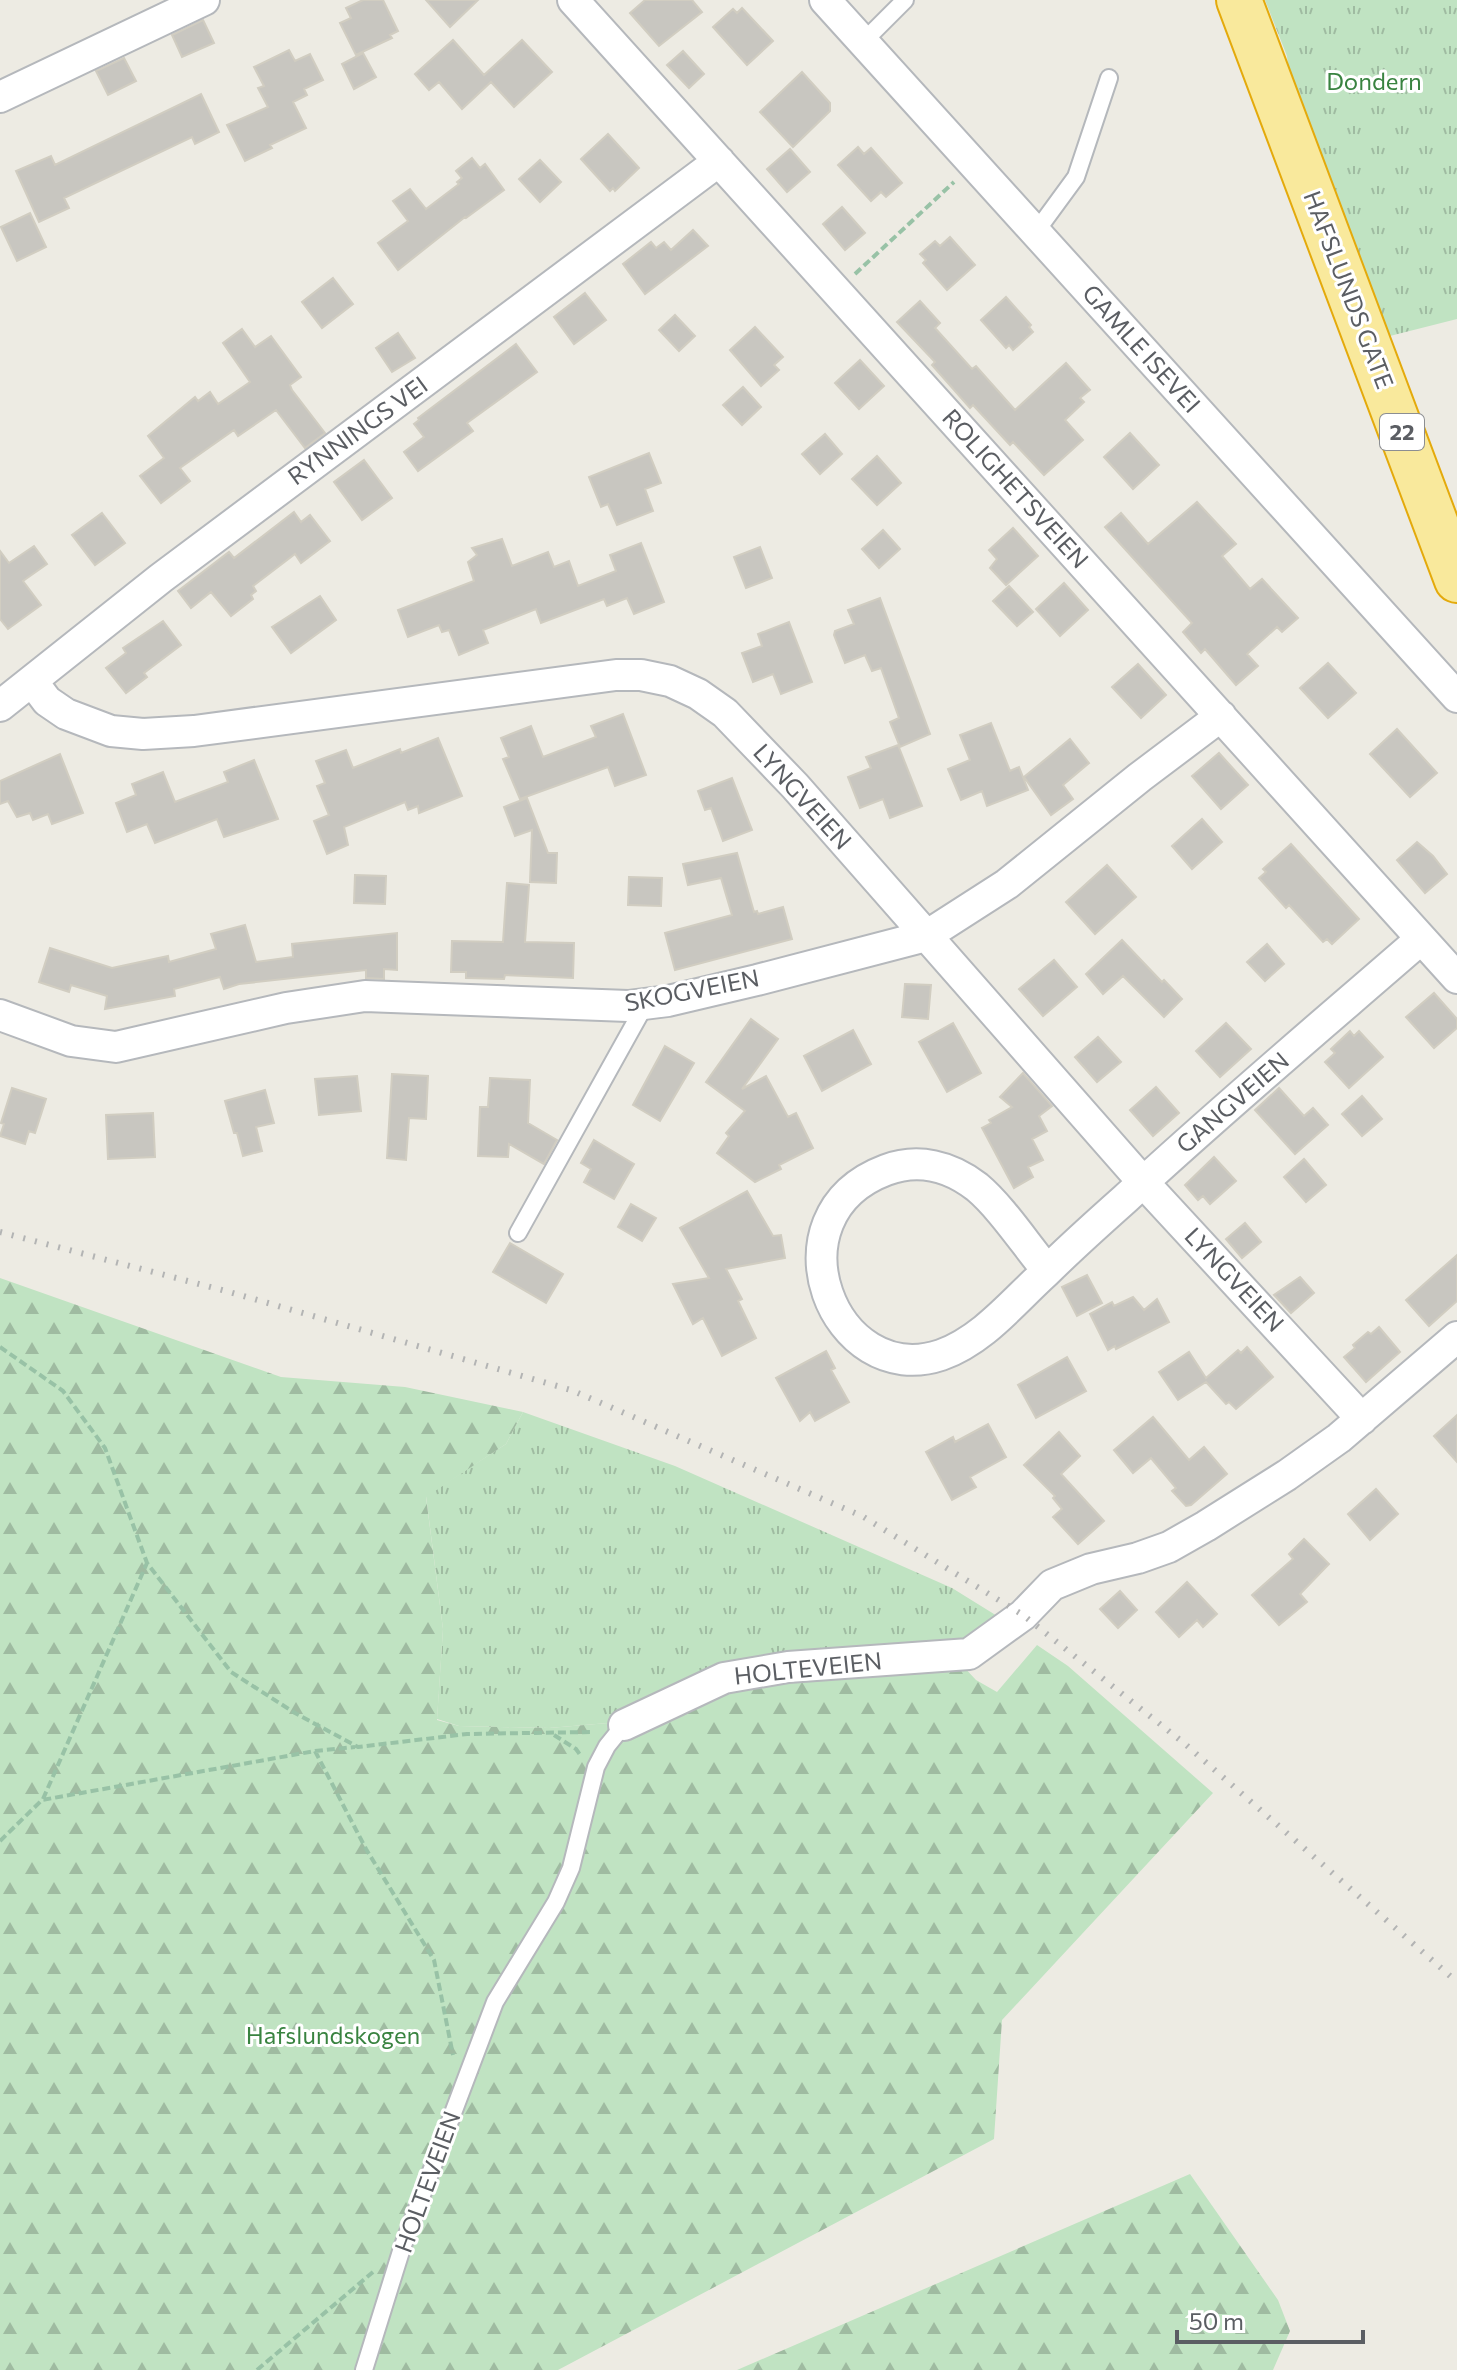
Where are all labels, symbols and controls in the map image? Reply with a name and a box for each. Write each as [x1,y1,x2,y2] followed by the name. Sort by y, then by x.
[1326,66,1422,95] park label: Dondern
[1298,186,1400,392] street label: HAFSLUNDS GATE
[1077,278,1207,418] street label: GAMLE ISEVEI
[282,369,433,490] street label: RYNNINGS VEI
[937,402,1095,574] street label: ROLIGHETSVEIEN
[1380,414,1424,450] road number: 22
[748,737,858,855] street label: LYNGVEIEN
[622,962,761,1017] street label: SKOGVEIEN
[1170,1045,1294,1159] street label: GANGVEIEN
[1179,1221,1291,1337] street label: LYNGVEIEN
[733,1645,883,1690] street label: HOLTEVEIEN
[246,2020,420,2049] park label: Hafslundskogen
[388,2107,466,2256] street label: HOLTEVEIEN
[1177,2294,1363,2344] scale bar
[1189,2306,1244,2335] text: 50 m

